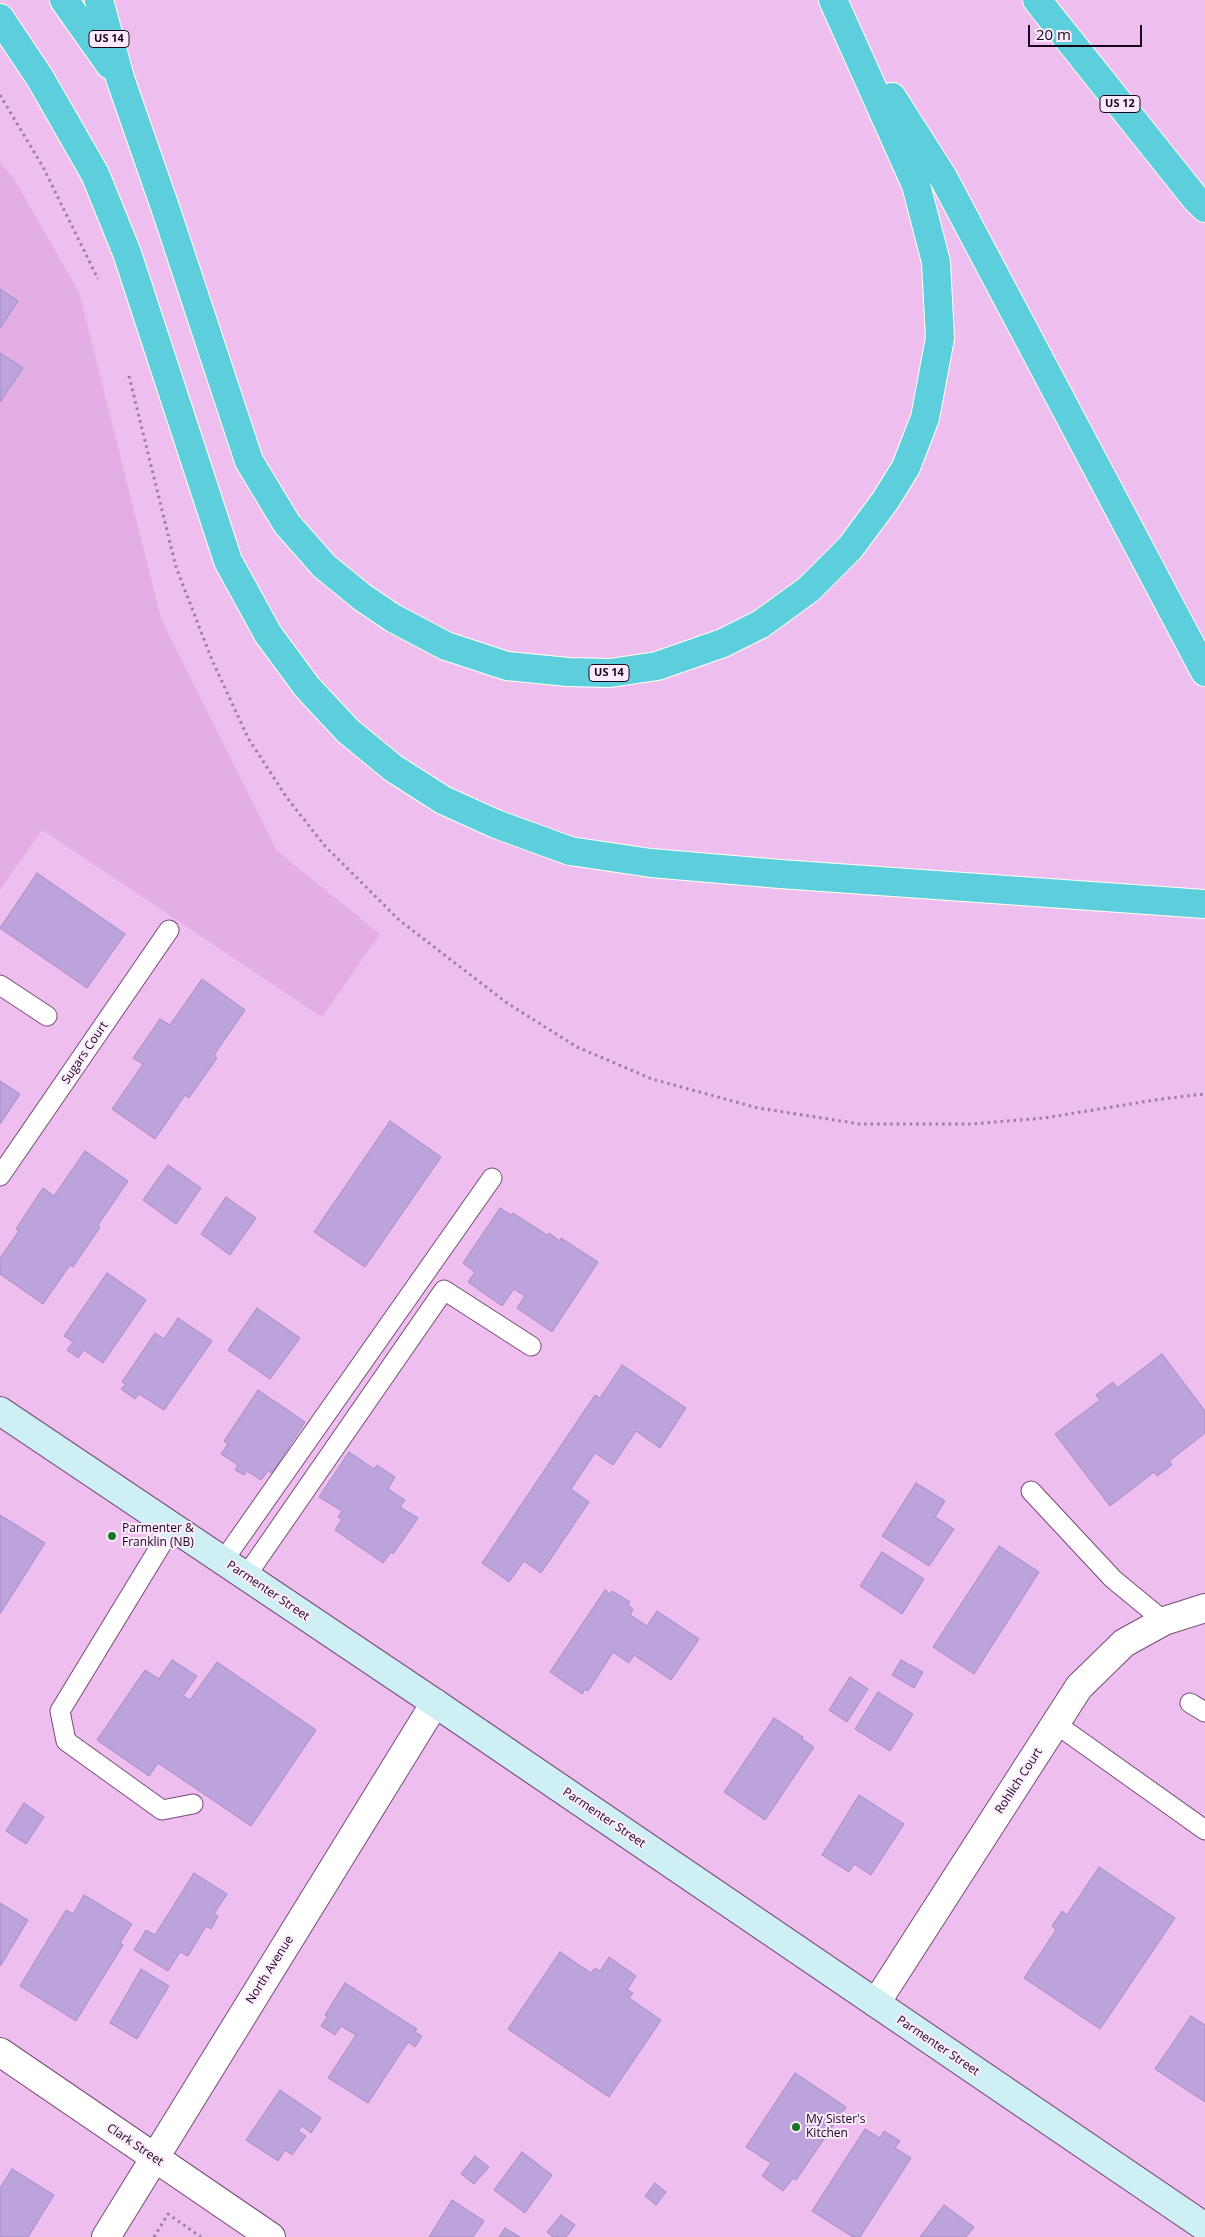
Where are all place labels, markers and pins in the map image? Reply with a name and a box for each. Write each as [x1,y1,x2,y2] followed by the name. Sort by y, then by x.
[122,1522,194,1550] place label: Parmenter & Franklin (NB)
[106,1530,118,1542] marker: Parmenter & Franklin (NB)
[806,2113,866,2141] place label: My Sister's Kitchen
[790,2121,802,2133] marker: My Sister's Kitchen

